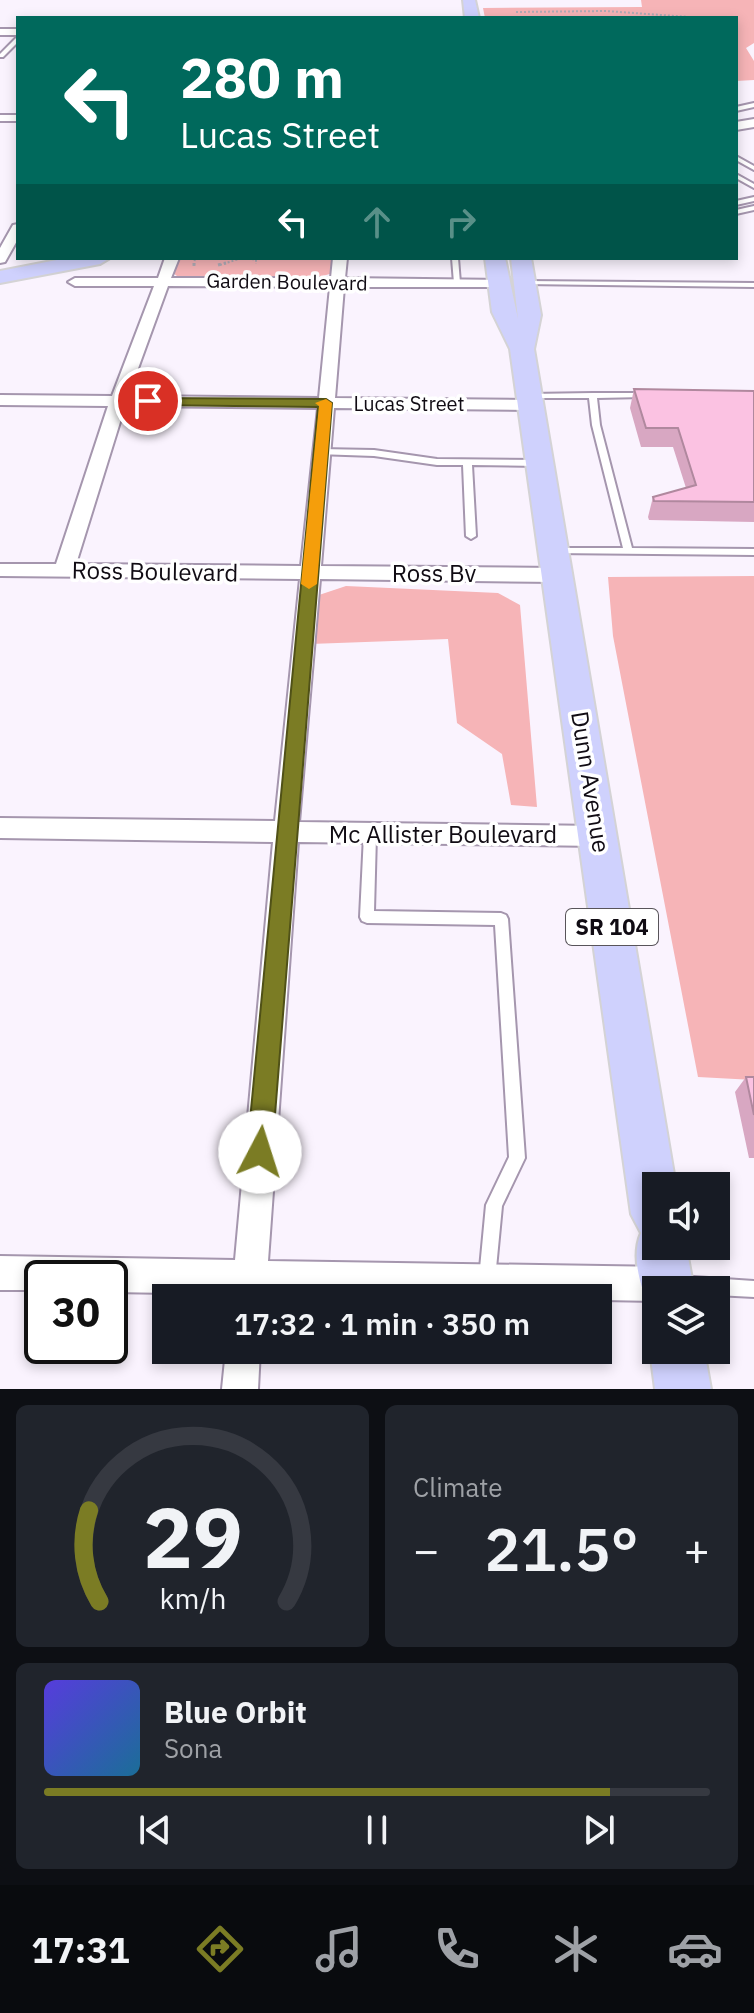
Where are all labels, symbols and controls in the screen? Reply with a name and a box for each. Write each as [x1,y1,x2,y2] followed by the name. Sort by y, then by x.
[180,41,344,113] text: 280 m
[48,48,152,152] icon: left
[180,111,380,158] text: Lucas Street
[271,200,315,244] icon: left
[355,200,399,244] icon: ahead
[439,200,483,244] icon: right
[206,267,368,296] street label: Garden Boulevard
[114,367,182,435] pin
[126,379,170,423] icon: arrive
[353,390,465,417] street label: Lucas Street
[71,554,239,588] street label: Ross Boulevard
[392,557,476,589] street label: Ross Bv
[564,709,618,855] street label: Dunn Avenue
[329,818,557,850] street label: Mc Allister Boulevard
[566,909,658,945] road number: SR 104
[218,1110,302,1194] position arrow
[642,1172,730,1364] map controls
[642,1172,730,1260] button: sound
[24,1260,128,1364] speed limit sign: 30
[642,1276,730,1364] button: layers
[234,1304,530,1343] text: 17:32 · 1 min · 350 m
[413,1470,503,1504] text: Climate
[143,1483,242,1591] text: 29
[484,1509,639,1588] text: 21.5°
[413,1521,439,1578] text: −
[684,1521,710,1578] text: +
[159,1580,226,1617] text: km/h
[164,1692,307,1731] text: Blue Orbit
[164,1731,222,1765] text: Sona
[133,1808,177,1852] icon: previous
[355,1808,399,1852] icon: pause
[577,1808,621,1852] icon: next
[192,1921,248,1977] icon: directions
[311,1921,367,1977] icon: music
[429,1921,485,1977] icon: phone
[548,1921,604,1977] icon: climate
[667,1921,723,1977] icon: car
[31,1926,130,1973] text: 17:31

